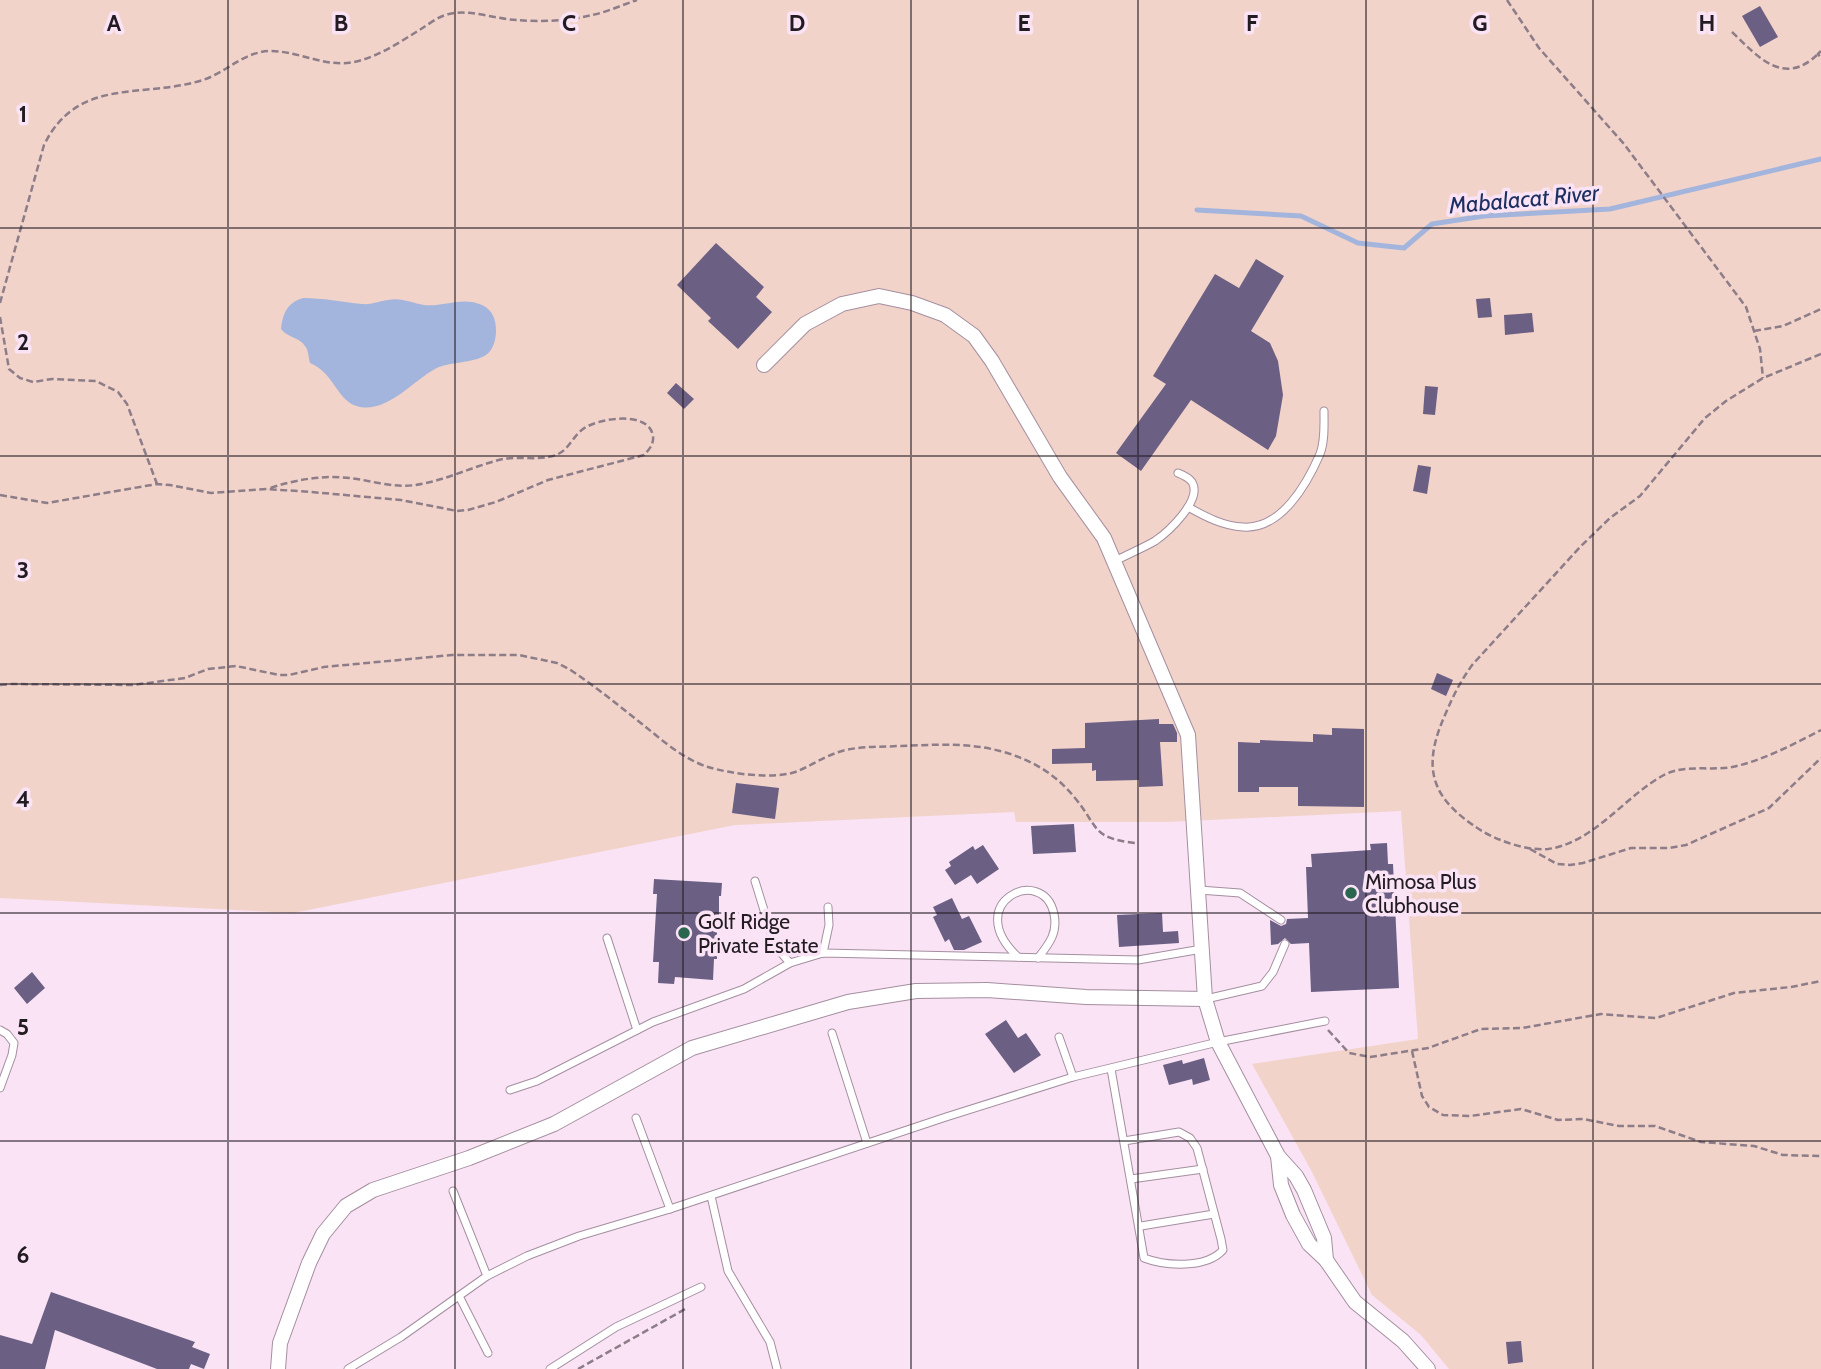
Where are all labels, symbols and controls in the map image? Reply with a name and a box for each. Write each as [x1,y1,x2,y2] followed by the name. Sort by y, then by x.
[107,9,122,37] text: A
[334,9,348,37] text: B
[562,9,576,37] text: C
[789,9,805,37] text: D
[1017,9,1031,37] text: E
[1246,9,1258,37] text: F
[1472,9,1488,37] text: G
[1699,9,1715,37] text: H
[19,100,27,128] text: 1
[1447,178,1601,220] water label: Mabalacat River
[17,328,29,356] text: 2
[17,556,29,584] text: 3
[16,785,30,813] text: 4
[1365,869,1477,918] place label: Mimosa Plus Clubhouse
[1343,885,1359,901] marker: Mimosa Plus Clubhouse
[698,909,819,958] place label: Golf Ridge Private Estate
[676,925,692,941] marker: Golf Ridge Private Estate
[17,1013,29,1041] text: 5
[17,1241,29,1269] text: 6

